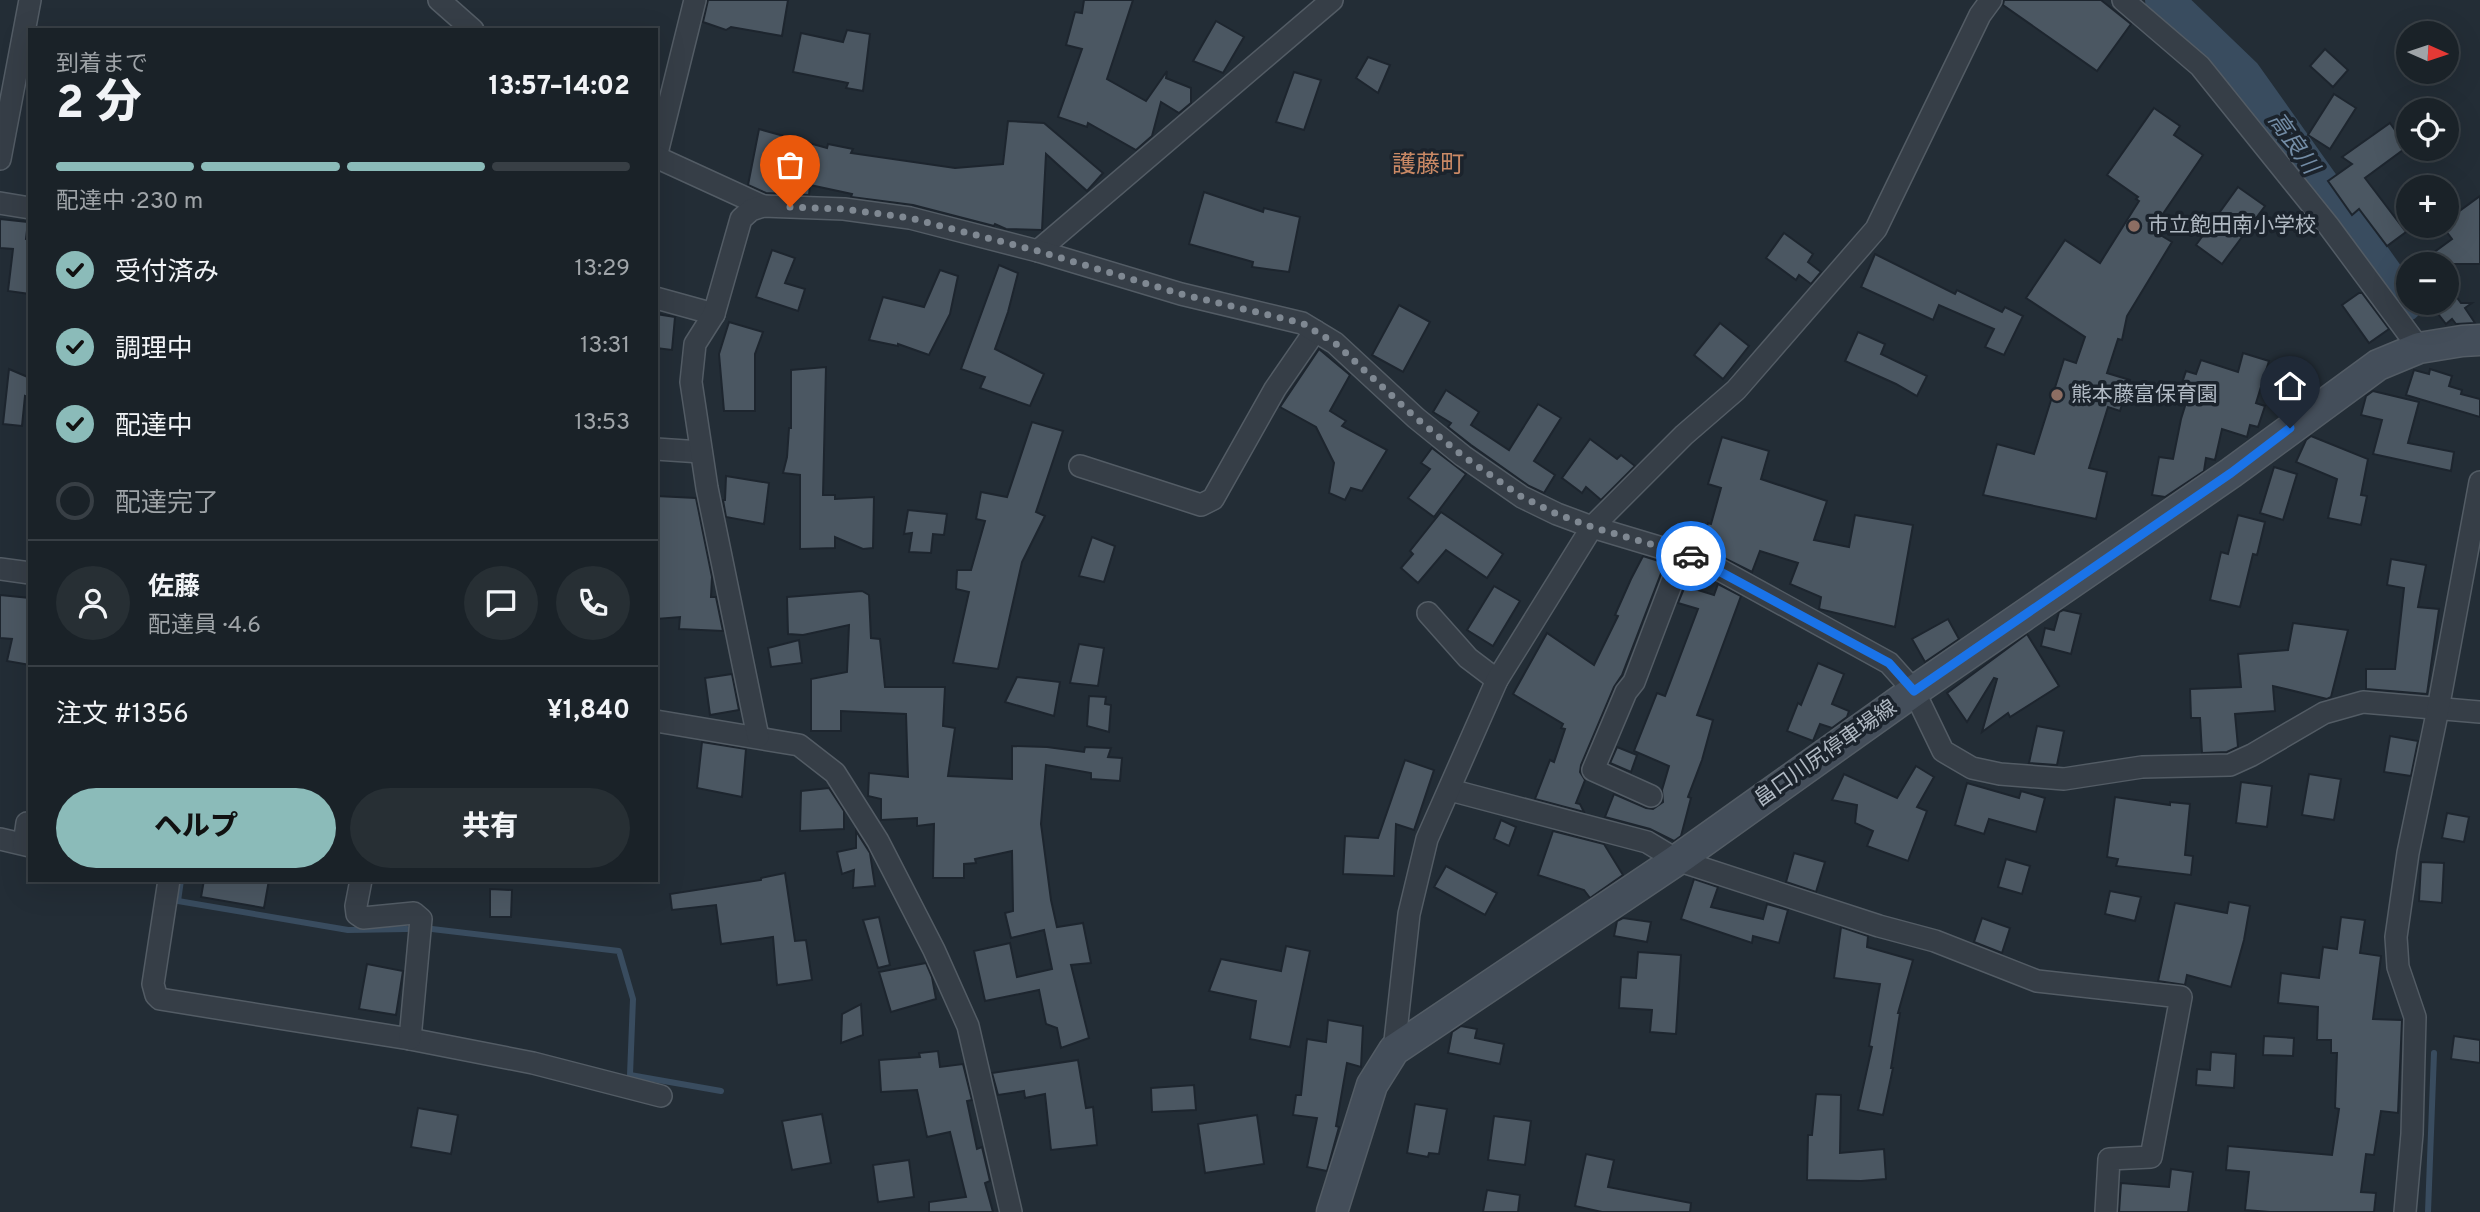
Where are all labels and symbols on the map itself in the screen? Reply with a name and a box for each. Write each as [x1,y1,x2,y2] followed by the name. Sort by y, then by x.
[2396,21,2459,84] north arrow
[2260,107,2325,183] water label: 高良川
[760,135,820,207] pin
[1392,151,1464,181] district label: 護藤町
[2148,213,2316,240] place label: 市立飽田南小学校
[2126,218,2142,234] marker: 市立飽田南小学校
[2260,356,2320,428] pin
[2071,382,2218,409] place label: 熊本藤富保育園
[2049,387,2065,403] marker: 熊本藤富保育園
[1656,521,1726,591] courier
[1749,695,1903,813] street label: 畠口川尻停車場線

